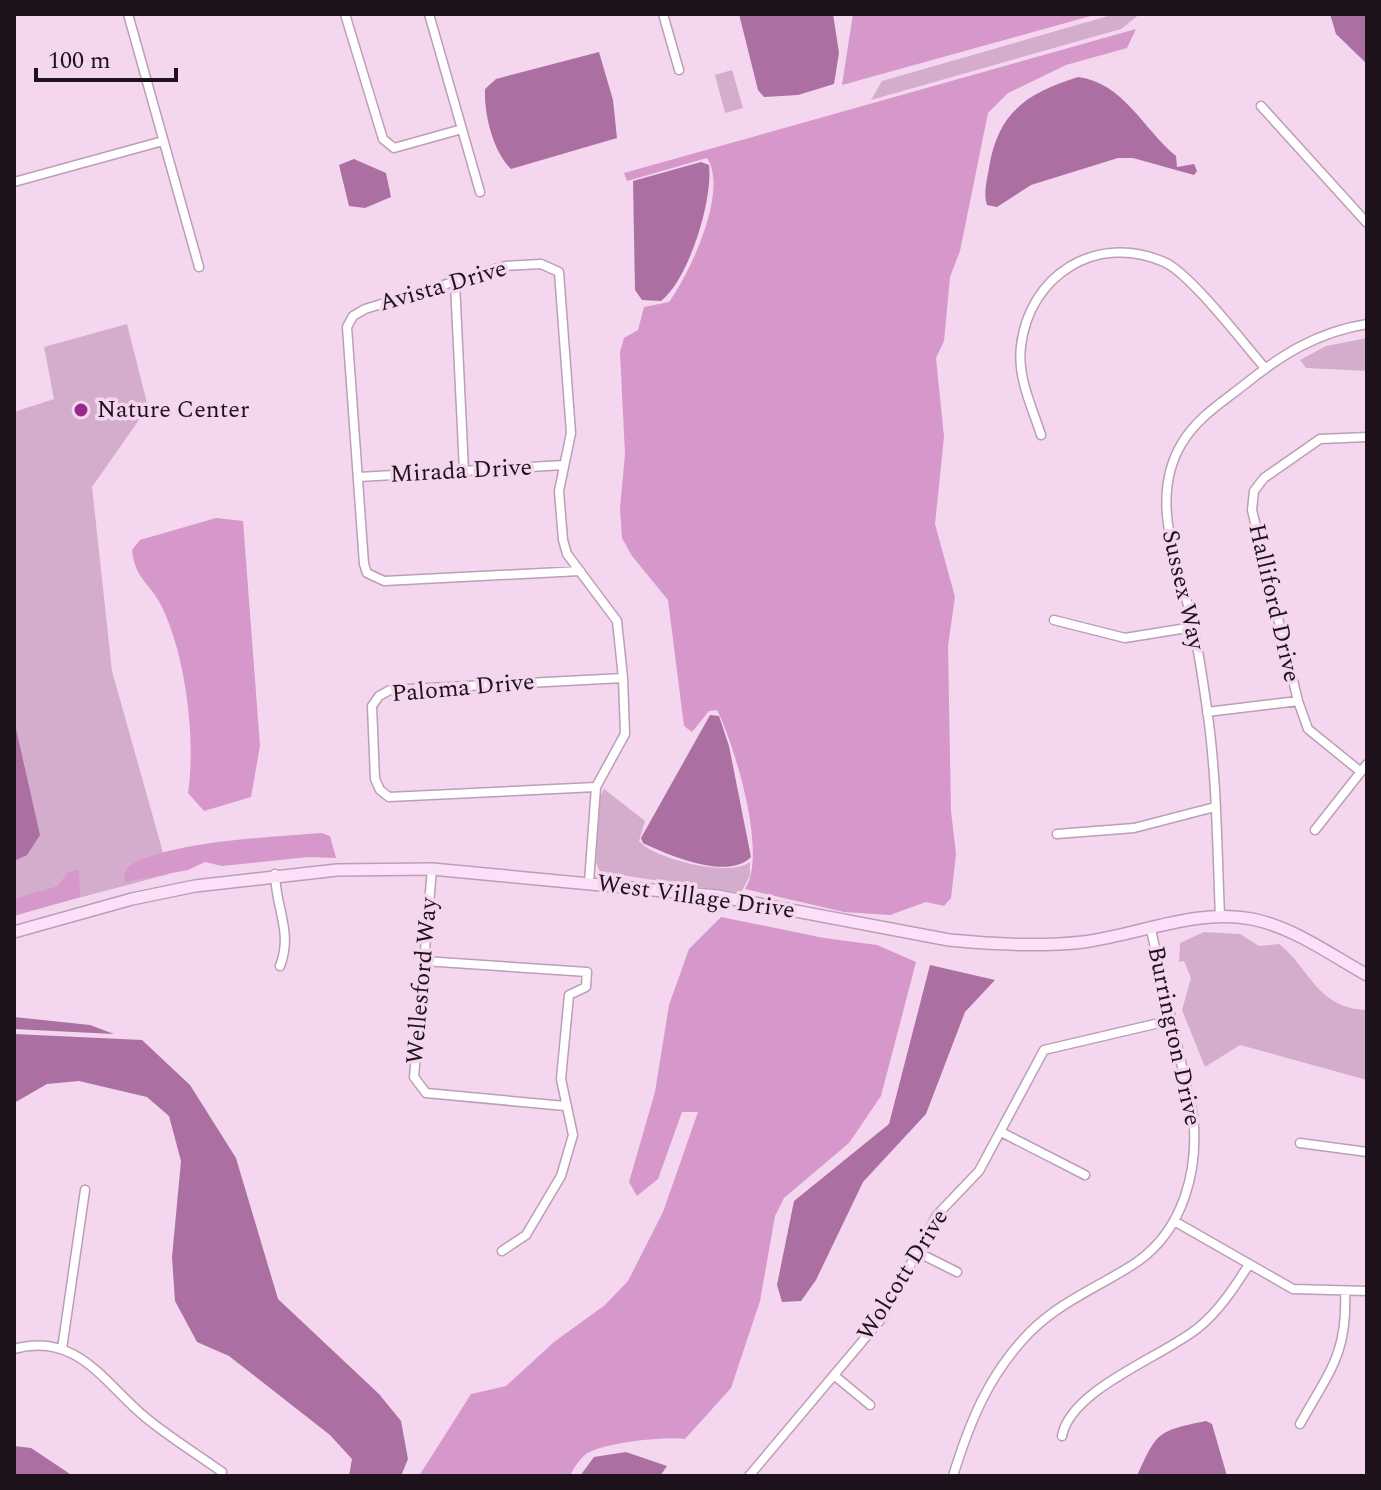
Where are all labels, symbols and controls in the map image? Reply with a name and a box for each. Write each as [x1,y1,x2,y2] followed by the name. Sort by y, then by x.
[36,32,176,82] scale bar
[48,43,111,79] text: 100 m
[375,251,511,321] street label: Avista Drive
[97,392,249,428] place label: Nature Center
[72,401,90,419] marker: Nature Center
[389,449,533,493] street label: Mirada Drive
[1238,520,1310,686] street label: Halliford Drive
[1152,526,1215,655] street label: Sussex Way
[390,664,536,712] street label: Paloma Drive
[595,865,797,929] street label: West Village Drive
[397,895,447,1066] street label: Wellesford Way
[1137,943,1211,1129] street label: Burrington Drive
[848,1202,958,1348] street label: Wolcott Drive

